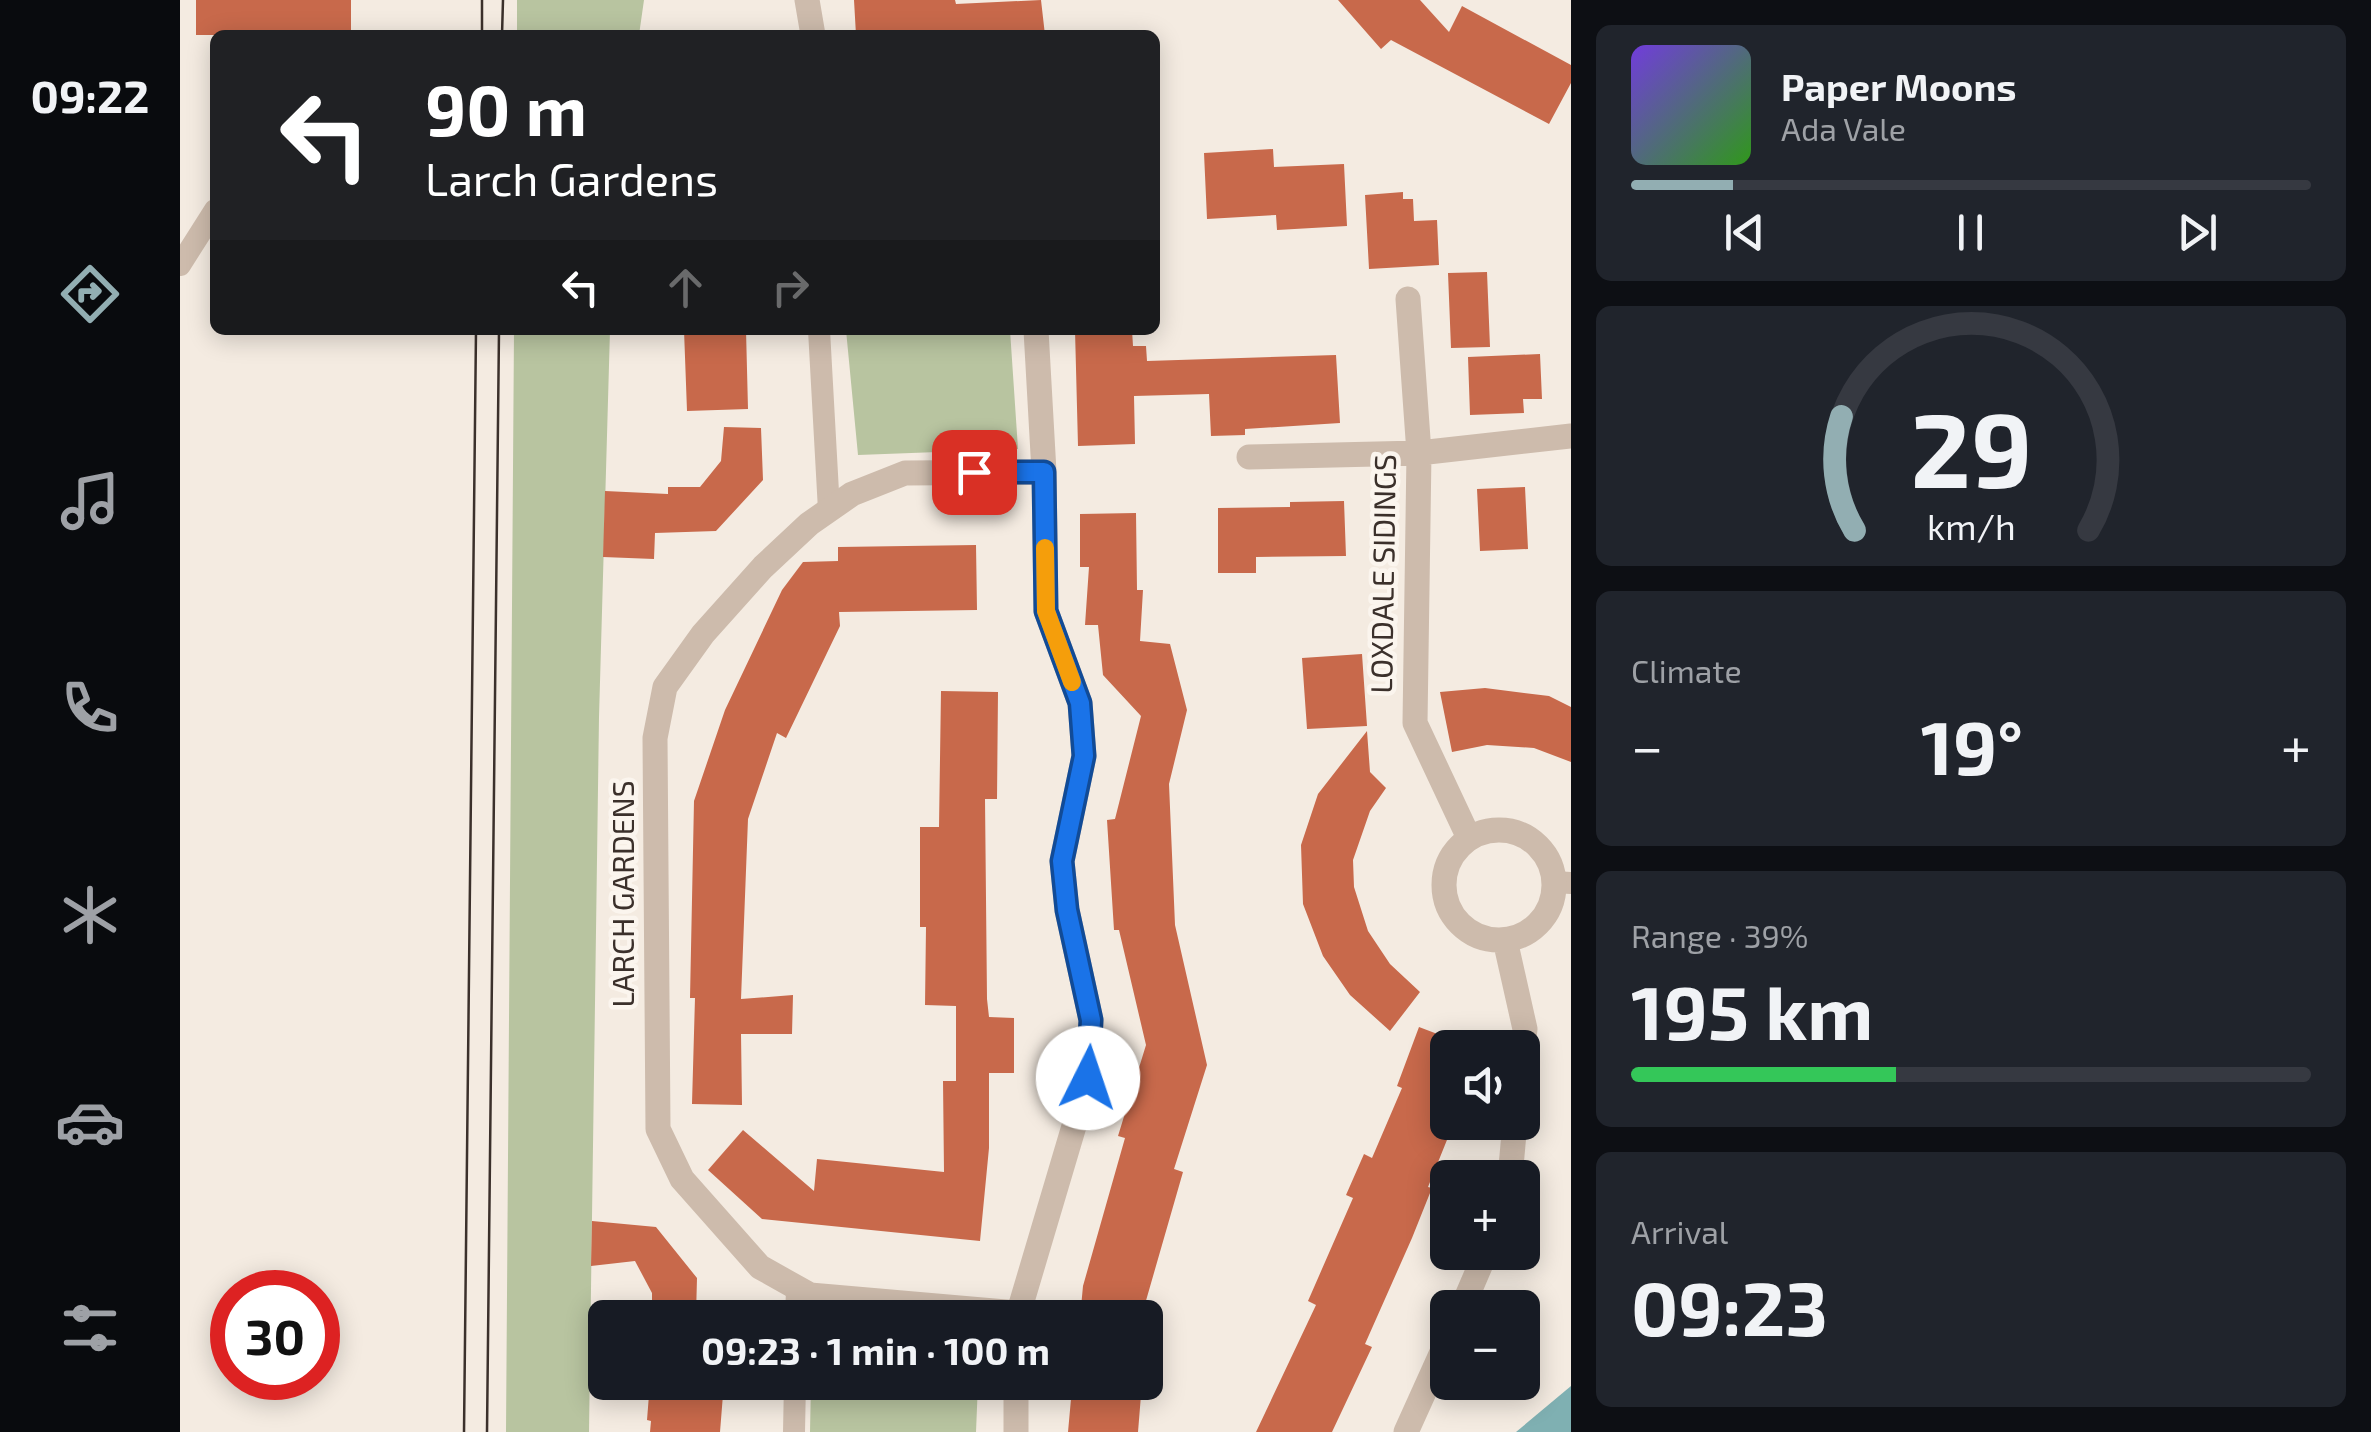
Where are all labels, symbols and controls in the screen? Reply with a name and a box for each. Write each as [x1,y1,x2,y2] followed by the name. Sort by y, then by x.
[1781,63,2017,109] text: Paper Moons
[425,66,587,150] text: 90 m
[31,68,149,122] text: 09:22
[260,70,390,200] icon: left
[1781,109,1906,147] text: Ada Vale
[425,151,718,205] text: Larch Gardens
[1717,205,1772,260] icon: previous
[1943,205,1998,260] icon: pause
[2170,205,2225,260] icon: next
[55,259,125,329] icon: directions
[553,260,608,315] icon: left
[658,260,713,315] icon: ahead
[763,260,818,315] icon: right
[1910,384,2032,509] text: 29
[932,430,1017,515] pin
[947,445,1002,500] icon: arrive
[1362,454,1402,694] street label: LOXDALE SIDINGS
[55,466,125,536] icon: music
[1927,504,2015,547] text: km/h
[1631,651,1742,689] text: Climate
[55,673,125,743] icon: phone
[1921,700,2023,790] text: 19°
[1631,712,1663,778] text: −
[2281,712,2311,778] text: +
[604,780,640,1008] street label: LARCH GARDENS
[55,880,125,950] icon: climate
[1631,916,1808,954] text: Range · 39%
[1631,965,1873,1055] text: 195 km
[1036,1026,1140,1130] position arrow
[1430,1030,1540,1400] map controls
[1430,1030,1540,1140] button: sound
[55,1087,125,1157] icon: car
[1430,1160,1540,1270] button: +
[1631,1212,1728,1250] text: Arrival
[1631,1261,1828,1351] text: 09:23
[210,1270,340,1400] speed limit sign: 30
[1430,1290,1540,1400] button: −
[55,1293,125,1363] icon: filters
[701,1327,1050,1373] text: 09:23 · 1 min · 100 m

